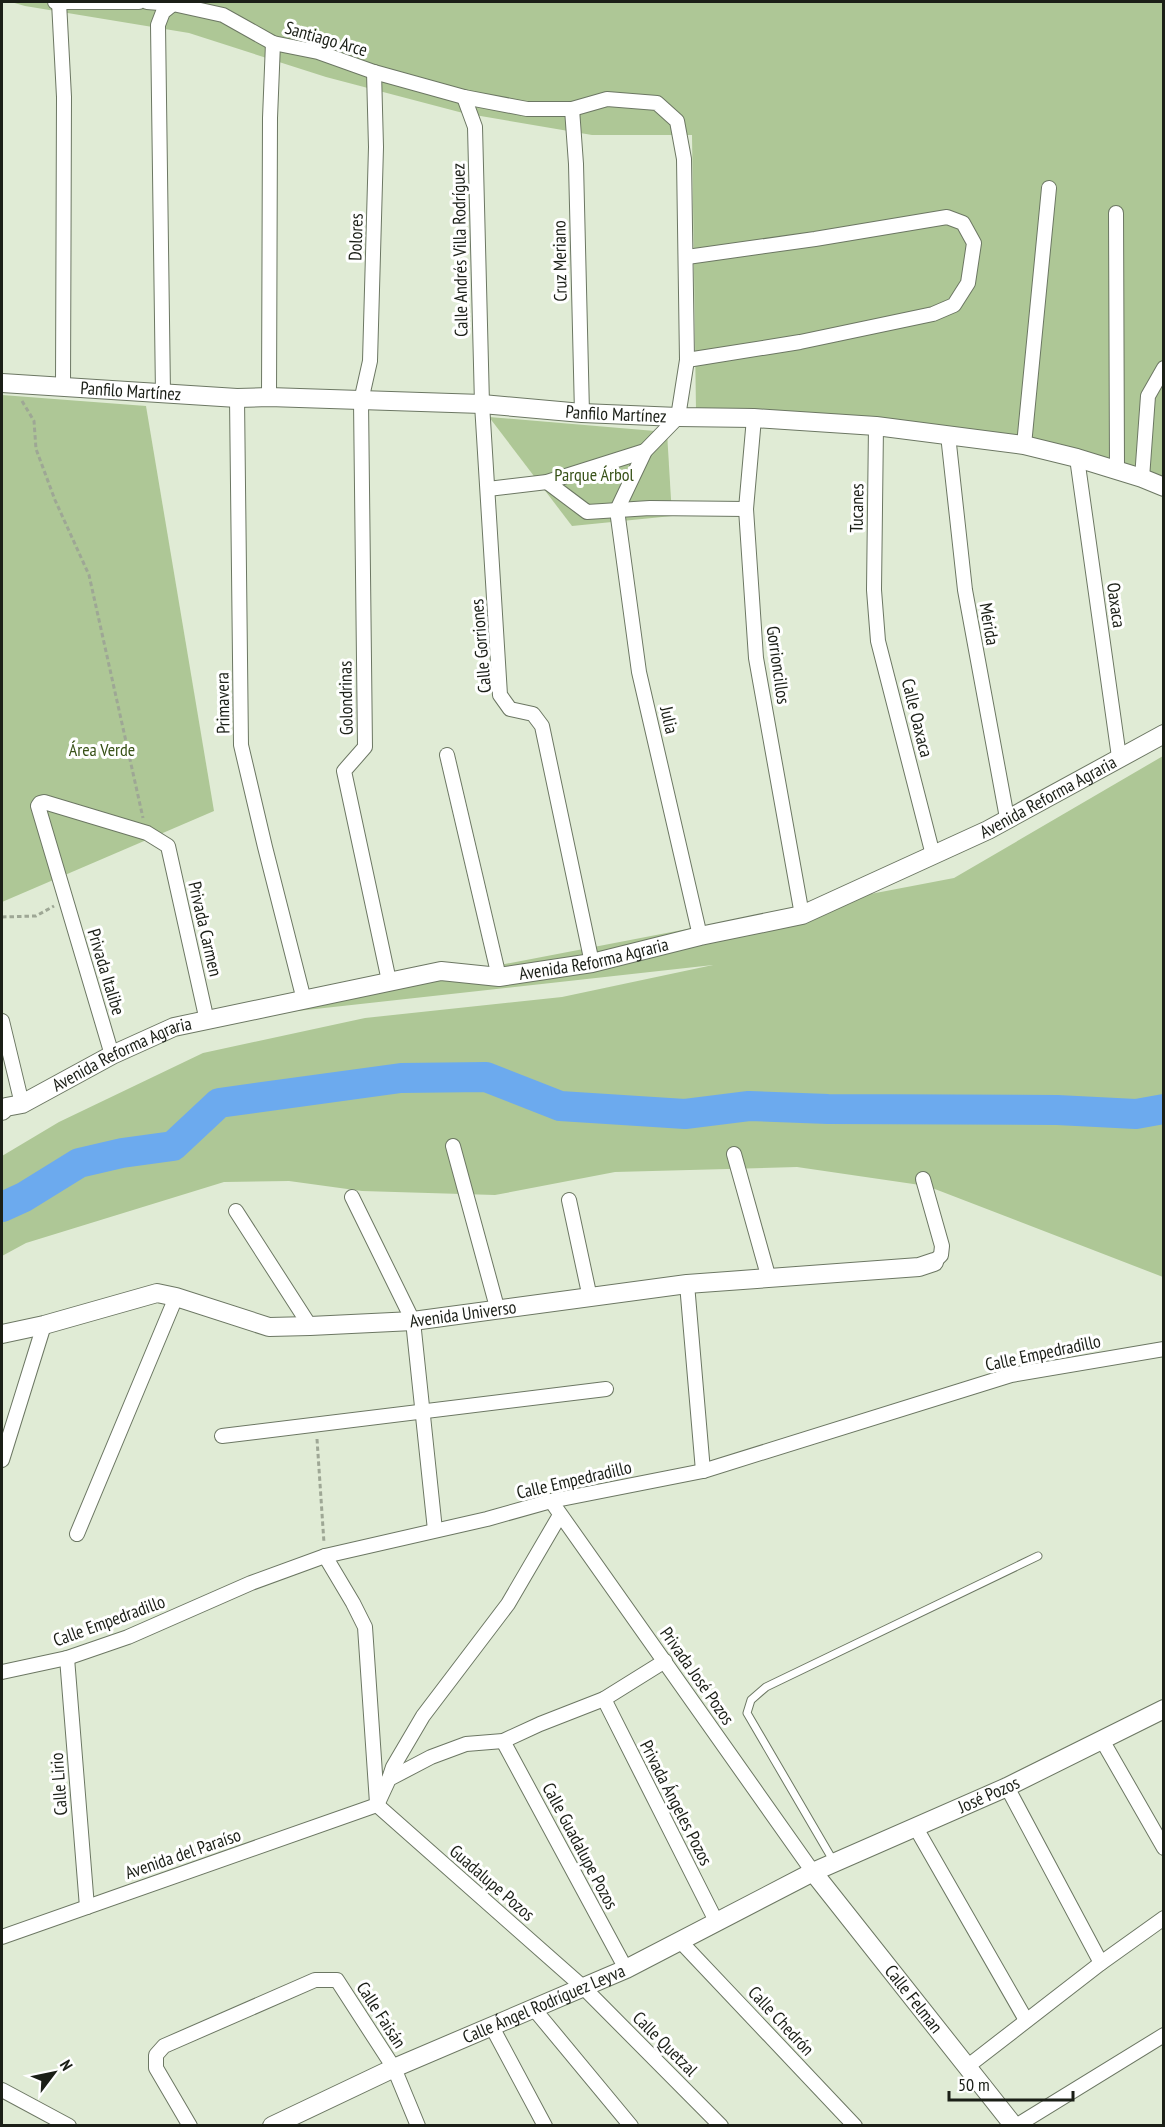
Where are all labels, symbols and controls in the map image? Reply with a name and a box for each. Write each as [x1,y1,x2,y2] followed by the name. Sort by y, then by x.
[282,16,370,61] street label: Santiago Arce
[446,163,473,337] street label: Calle Andrés Villa Rodríguez
[343,213,368,261] street label: Dolores
[547,220,572,302] street label: Cruz Meriano
[80,376,182,405] street label: Panfilo Martínez
[565,400,667,428] street label: Panfilo Martínez
[554,463,634,486] park label: Parque Árbol
[845,483,868,533] street label: Tucanes
[1102,581,1131,629] street label: Oaxaca
[465,598,496,694] street label: Calle Gorriones
[974,601,1005,647] street label: Mérida
[762,624,795,705] street label: Gorrioncillos
[333,661,358,735] street label: Golondrinas
[210,672,235,734] street label: Primavera
[897,676,938,760] street label: Calle Oaxaca
[655,703,684,736] street label: Julia
[69,738,135,761] park label: Área Verde
[976,750,1120,843] street label: Avenida Reforma Agraria
[183,879,228,979] street label: Privada Carmen
[82,926,131,1018] street label: Privada Italibe
[517,932,671,985] street label: Avenida Reforma Agraria
[48,1012,194,1096] street label: Avenida Reforma Agraria
[408,1295,518,1332] street label: Avenida Universo
[983,1329,1103,1376] street label: Calle Empedradillo
[514,1455,634,1504] street label: Calle Empedradillo
[50,1590,168,1651] street label: Calle Empedradillo
[655,1622,740,1729] street label: Privada José Pozos
[635,1736,718,1869] street label: Privada Ángeles Pozos
[45,1752,72,1816] street label: Calle Lirio
[953,1771,1023,1818] street label: José Pozos
[537,1779,623,1913] street label: Calle Guadalupe Pozos
[122,1823,244,1884] street label: Avenida del Paraíso
[445,1839,540,1926] street label: Guadalupe Pozos
[459,1959,628,2048] street label: Calle Ángel Rodríguez Leyva
[880,1960,948,2038] street label: Calle Felman
[351,1977,411,2052] street label: Calle Faisán
[743,1981,819,2060] street label: Calle Chedrón
[628,2006,703,2082] street label: Calle Quetzal
[24,2043,84,2103] north arrow
[56,2056,77,2074] text: N
[949,2064,1074,2102] scale bar
[958,2073,990,2096] text: 50 m

